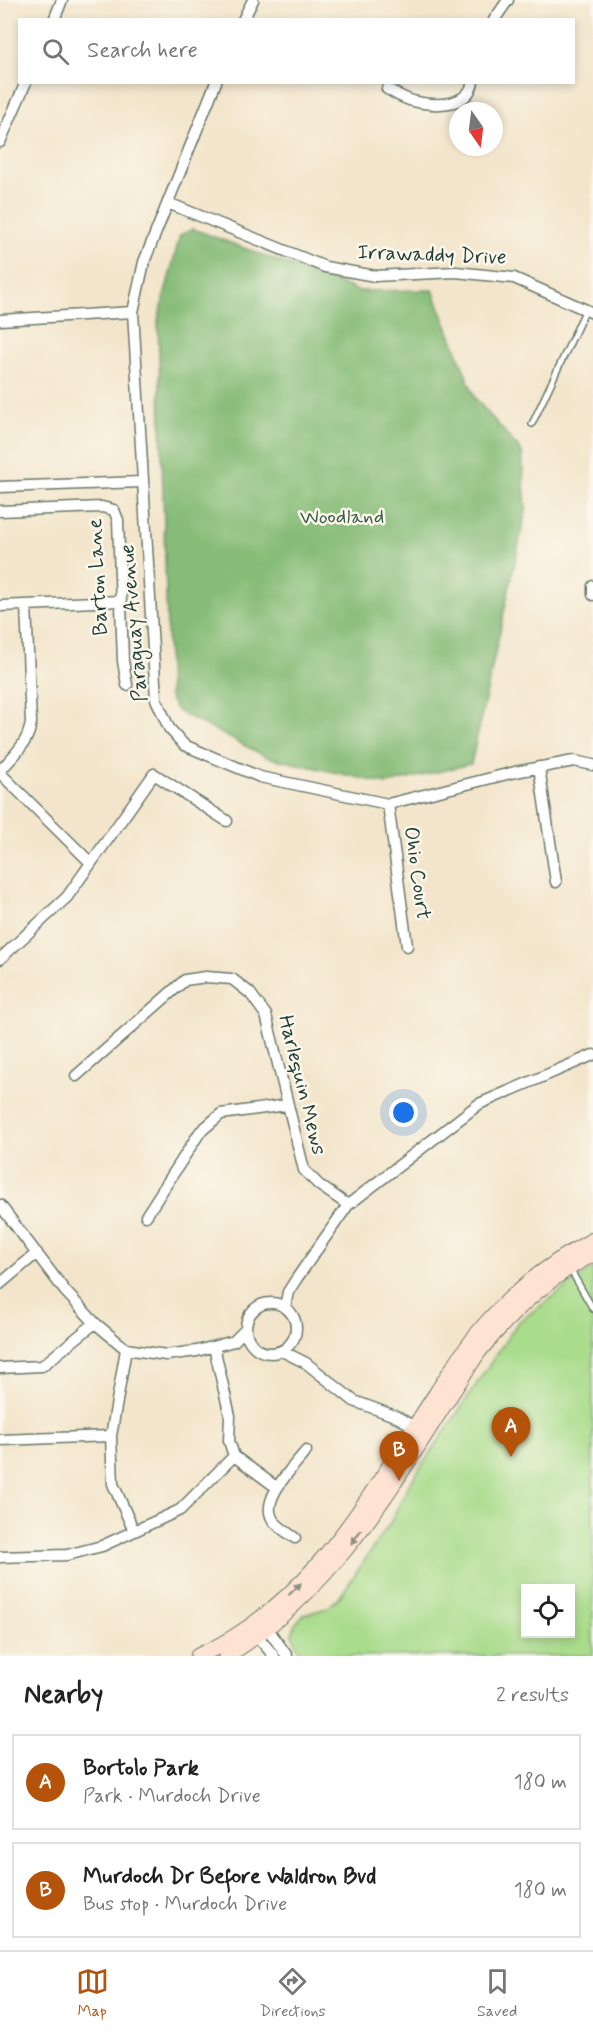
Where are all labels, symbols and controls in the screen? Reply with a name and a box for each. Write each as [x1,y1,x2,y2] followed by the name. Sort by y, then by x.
[18,18,575,84] search box
[39,35,72,68] icon: search
[87,37,198,65] text: Search here
[449,102,503,156] north arrow
[357,238,507,272] street label: Irrawaddy Drive
[300,503,384,531] park label: Woodland
[81,518,115,636] street label: Barton Lane
[113,543,156,703] street label: Paraguay Avenue
[397,825,437,921] street label: Ohio Court
[271,1012,333,1158] street label: Harlequin Mews
[389,1098,418,1127] your location
[492,1408,530,1457] pin: A
[380,1432,418,1481] pin: B
[351,1529,362,1545] one-way arrow
[287,1582,301,1596] one-way arrow
[521,1584,575,1638] map controls
[521,1584,575,1638] button: locate
[24,1678,103,1712] text: Nearby
[496,1682,569,1709] text: 2 results
[83,1755,199,1783] text: Bortolo Park
[39,1769,52,1796] text: A
[514,1769,567,1796] text: 180 m
[83,1783,261,1810] text: Park · Murdoch Drive
[83,1863,376,1891] text: Murdoch Dr Before Waldron Bvd
[39,1877,52,1904] text: B
[514,1877,567,1904] text: 180 m
[83,1891,287,1918] text: Bus stop · Murdoch Drive
[76,1965,109,2022] tab: Map
[260,1965,326,2022] tab: Directions
[477,1965,517,2022] tab: Saved

